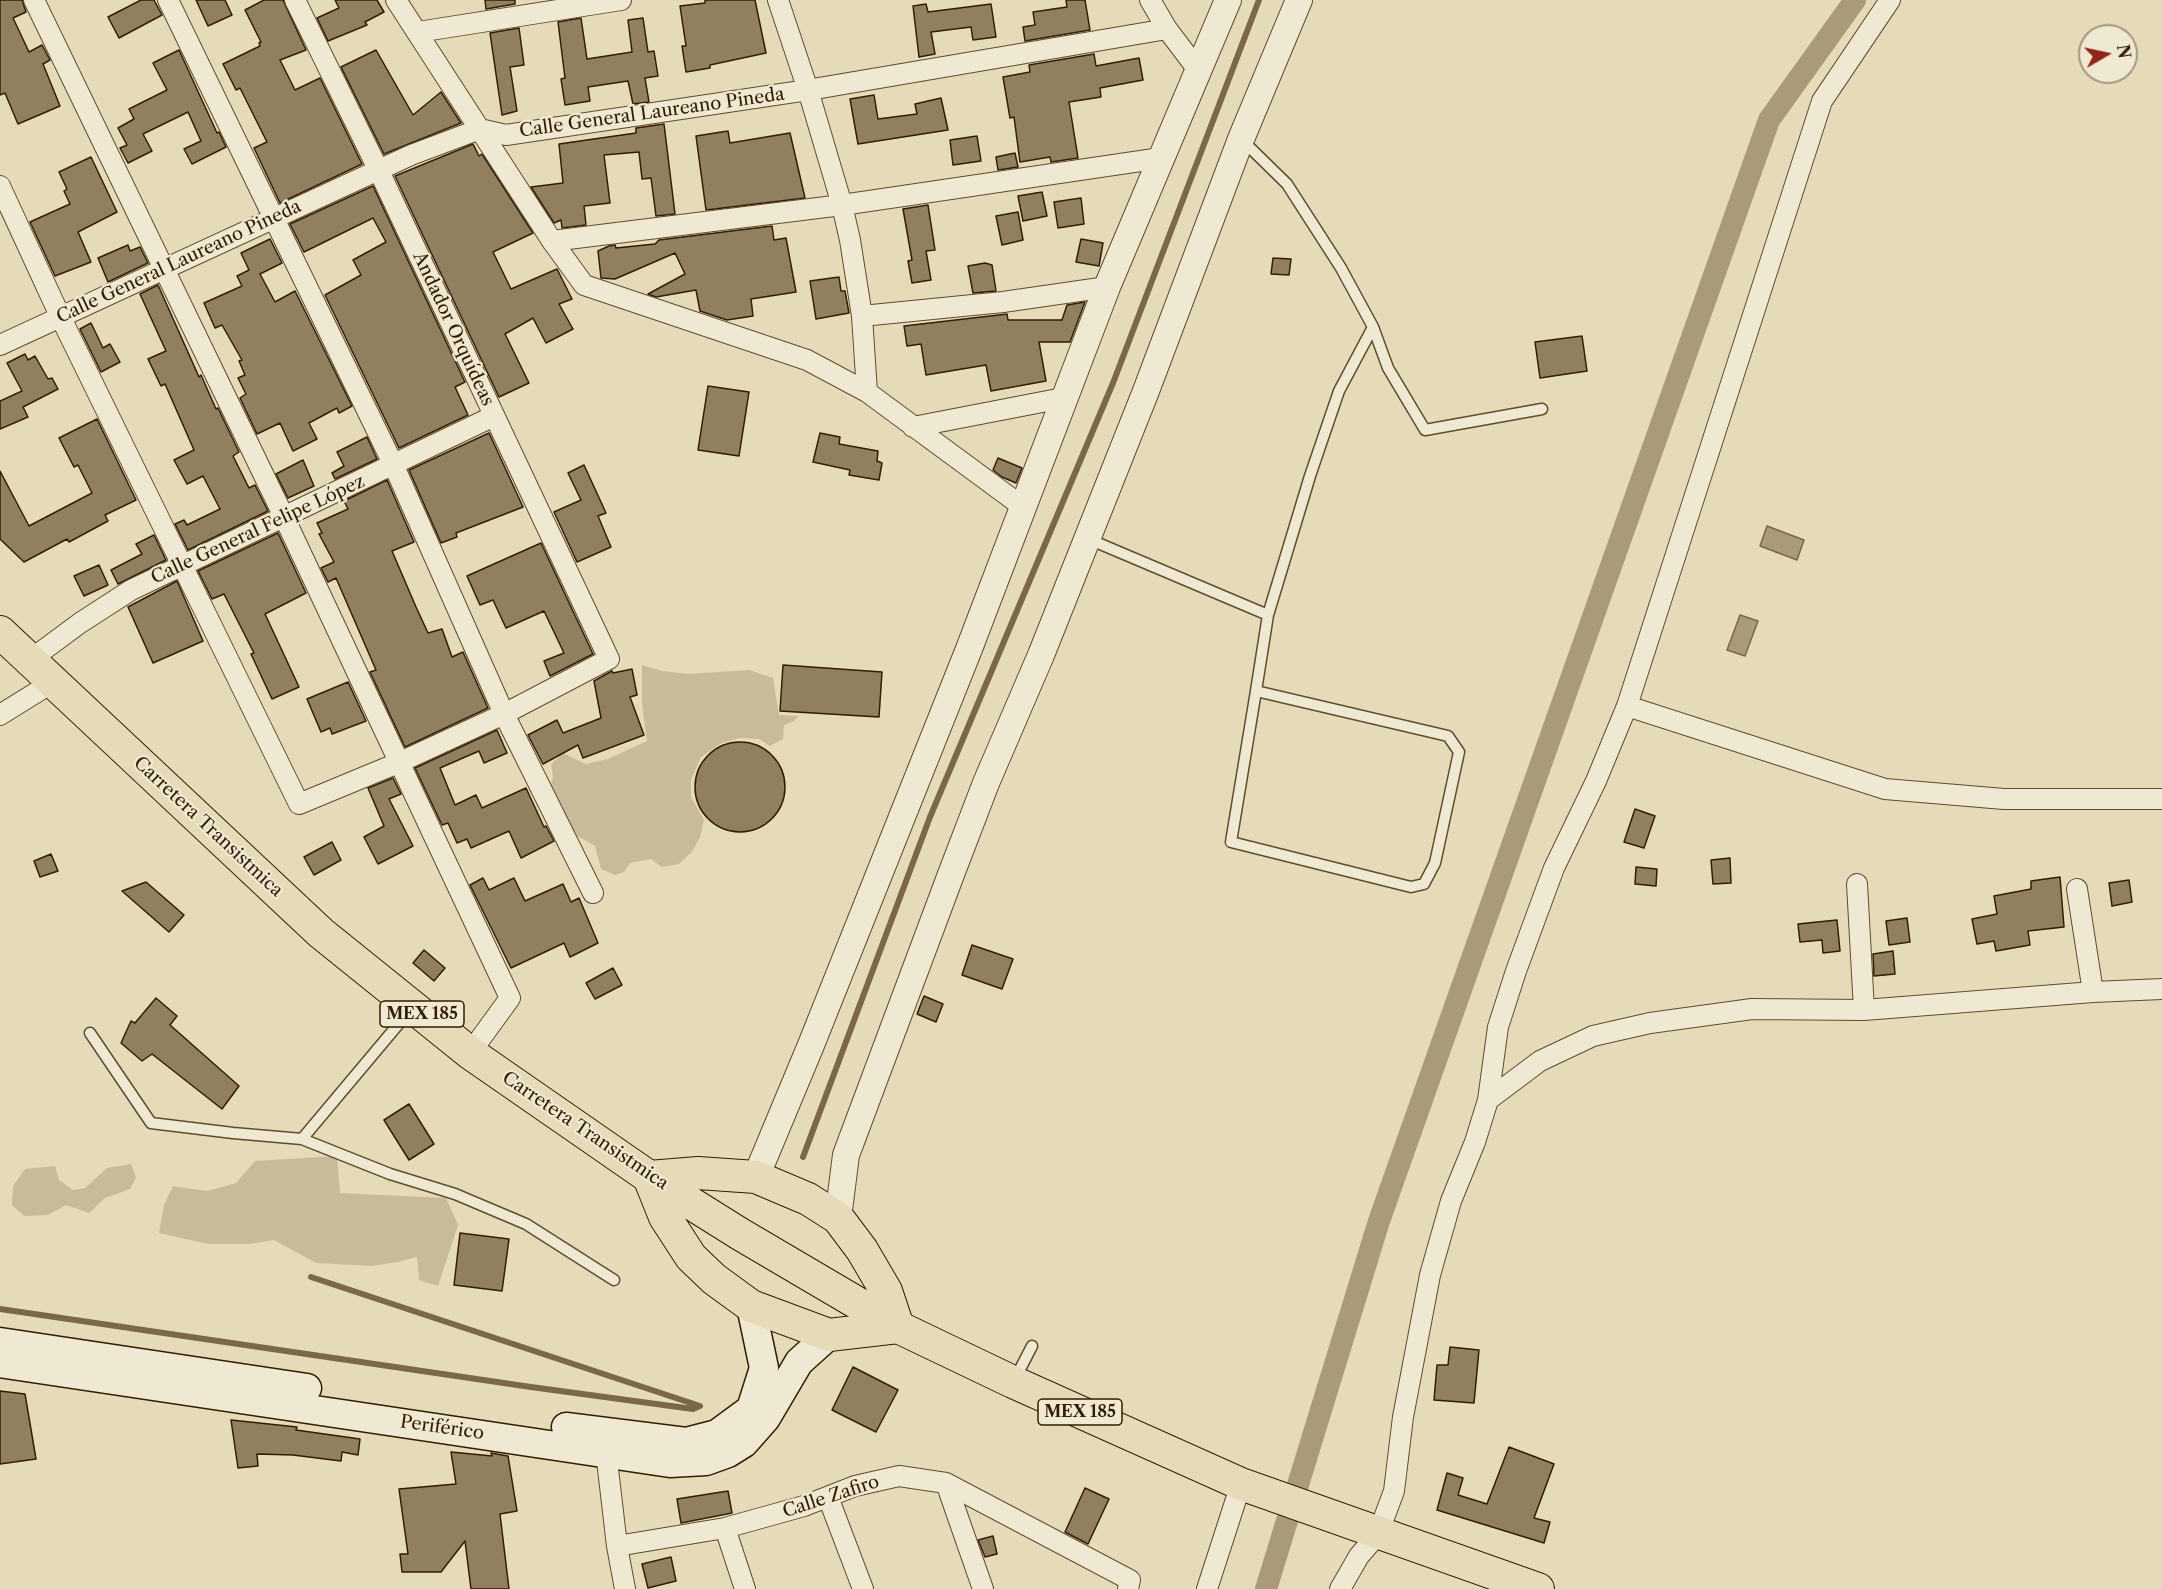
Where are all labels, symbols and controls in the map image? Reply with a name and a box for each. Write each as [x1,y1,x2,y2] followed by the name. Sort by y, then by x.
[2078,24,2138,84] north arrow
[2113,43,2135,60] text: N
[518,84,786,142] street label: Calle General Laureano Pineda
[53,196,305,328] street label: Calle General Laureano Pineda
[408,249,498,409] street label: Andador Orquídeas
[148,471,368,589] street label: Calle General Felipe López
[129,752,287,902] street label: Carretera Transistmica
[380,1001,464,1027] road number: MEX 185
[498,1067,672,1195] street label: Carretera Transistmica
[1038,1399,1122,1425] road number: MEX 185
[399,1411,485,1445] street label: Periférico
[780,1471,882,1523] street label: Calle Zafiro

